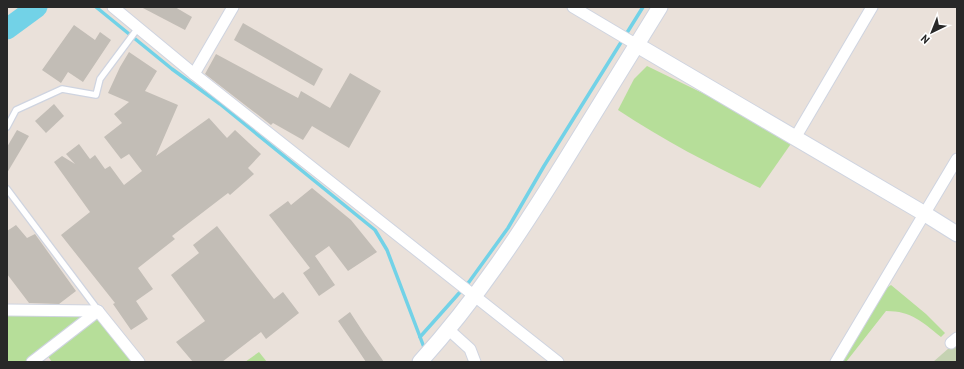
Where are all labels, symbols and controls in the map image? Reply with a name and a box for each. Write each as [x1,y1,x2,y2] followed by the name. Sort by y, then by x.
[912,12,952,52] north arrow
[918,32,933,47] text: N

